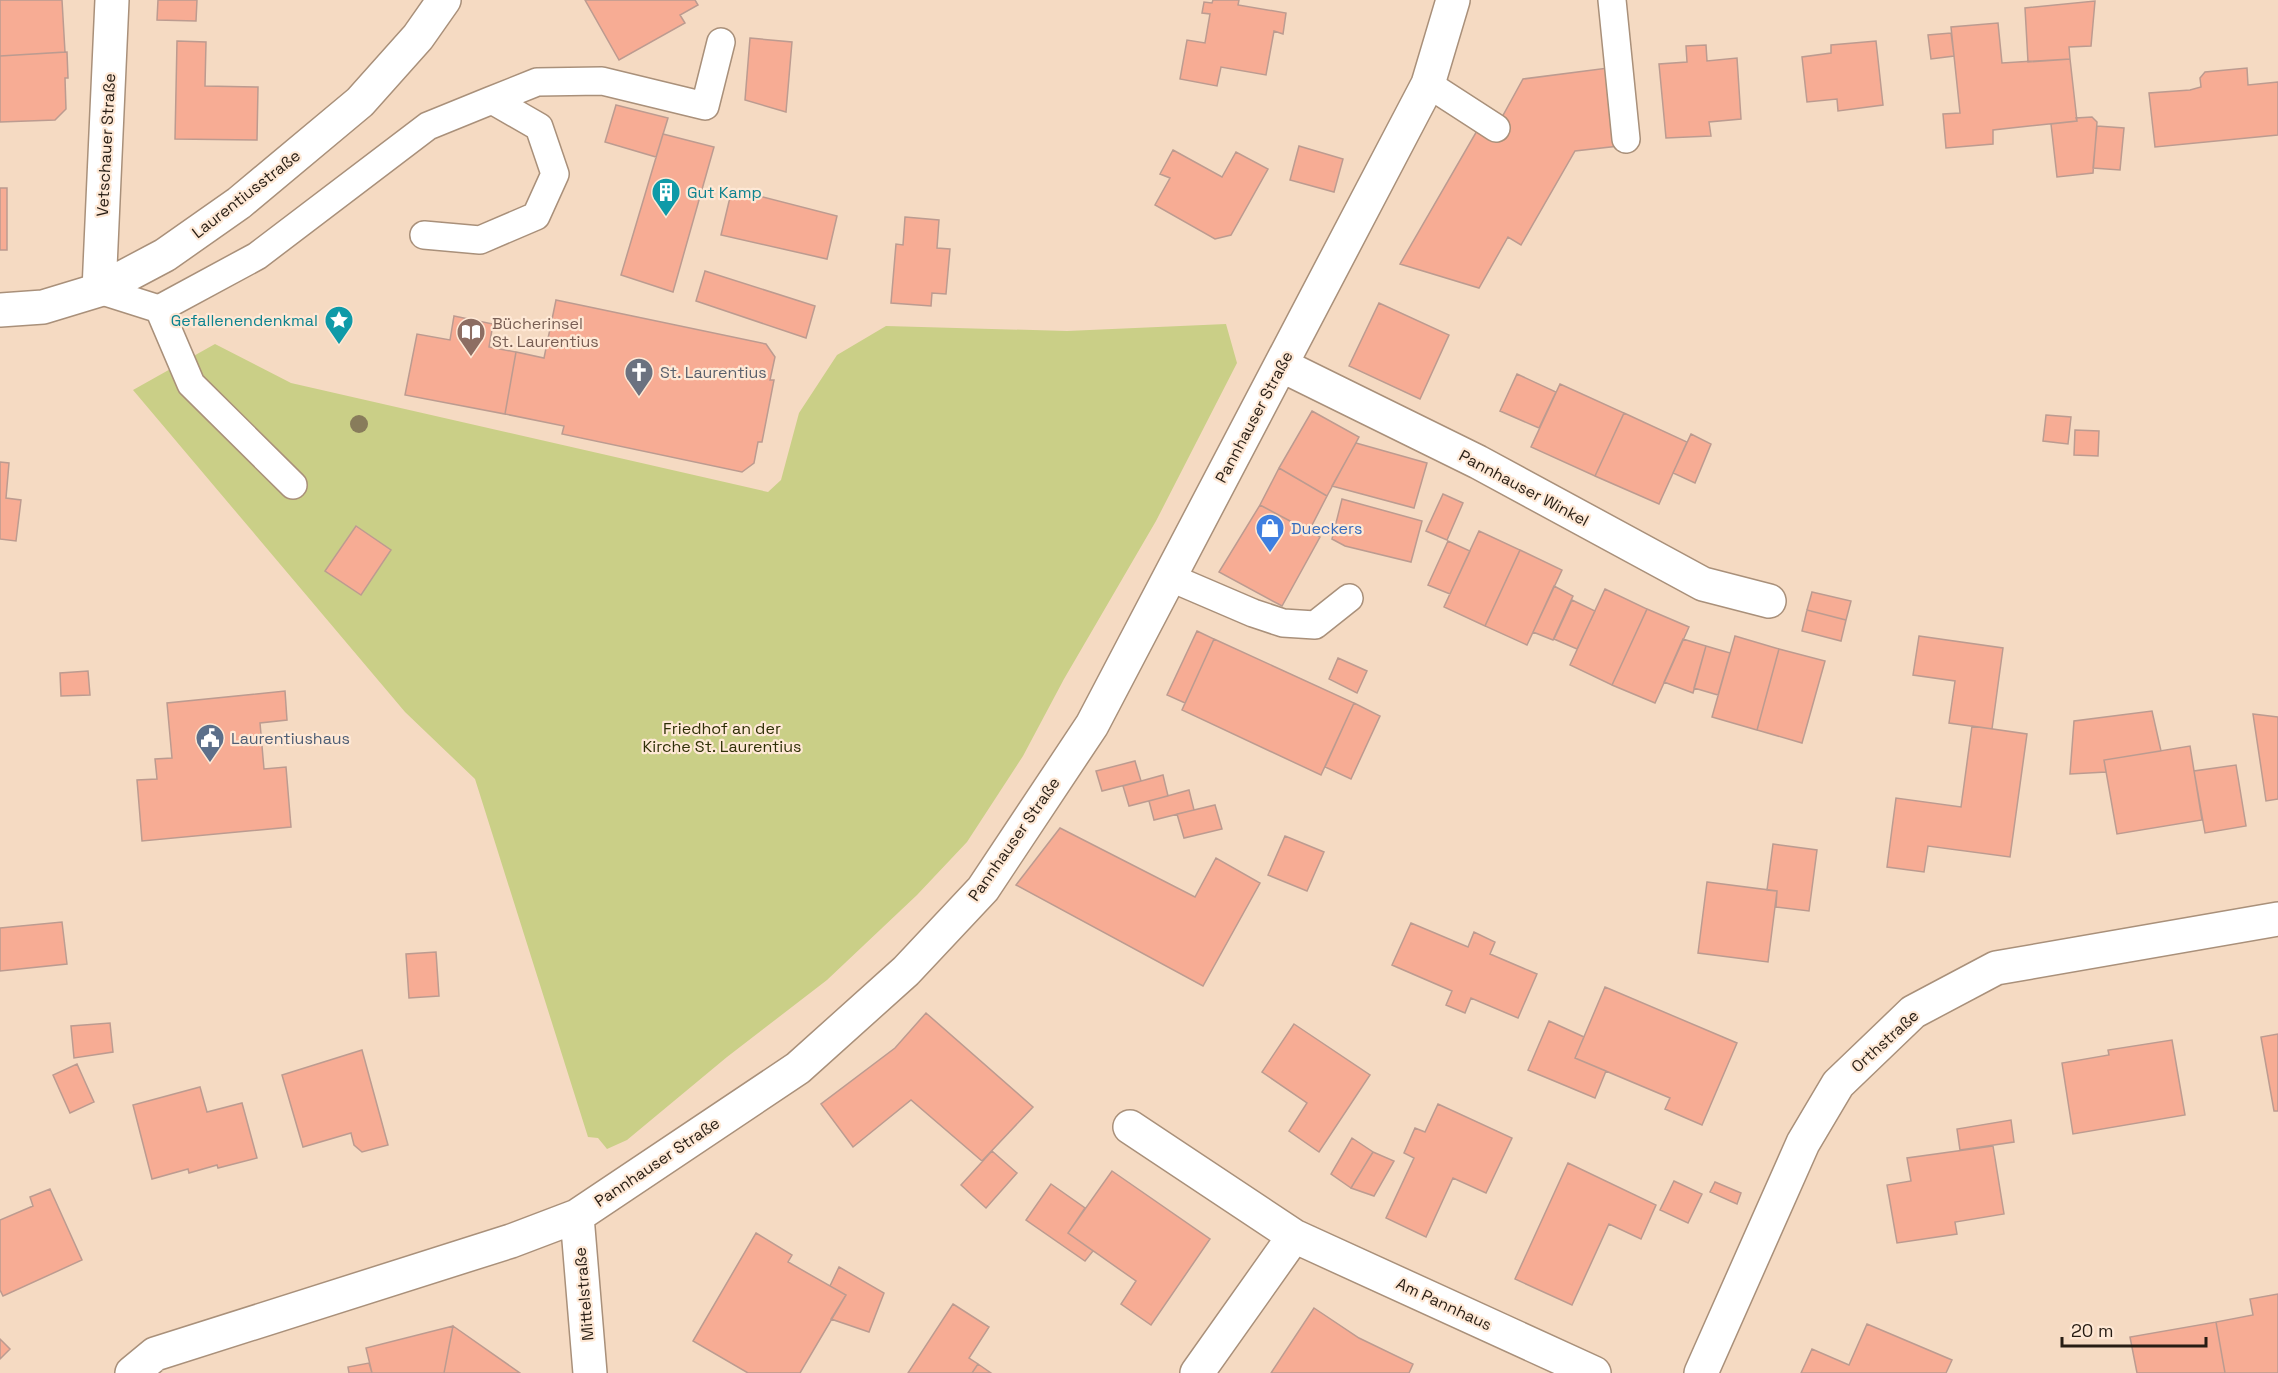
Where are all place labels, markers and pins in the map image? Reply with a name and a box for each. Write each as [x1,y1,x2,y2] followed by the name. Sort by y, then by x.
[650,176,682,218] building icon: Gut Kamp
[687,182,762,203] place label: Gut Kamp
[323,304,355,346] place icon: Gefallenendenkmal
[171,310,318,331] place label: Gefallenendenkmal
[492,313,599,352] place label: Bücherinsel St. Laurentius
[455,316,487,358] library icon: Bücherinsel St. Laurentius
[623,356,655,398] church icon: St. Laurentius
[660,362,767,383] place label: St. Laurentius
[1254,512,1286,554] shop icon: Dueckers
[1291,518,1362,539] place label: Dueckers
[194,722,226,764] public building icon: Laurentiushaus
[231,728,350,749] place label: Laurentiushaus

